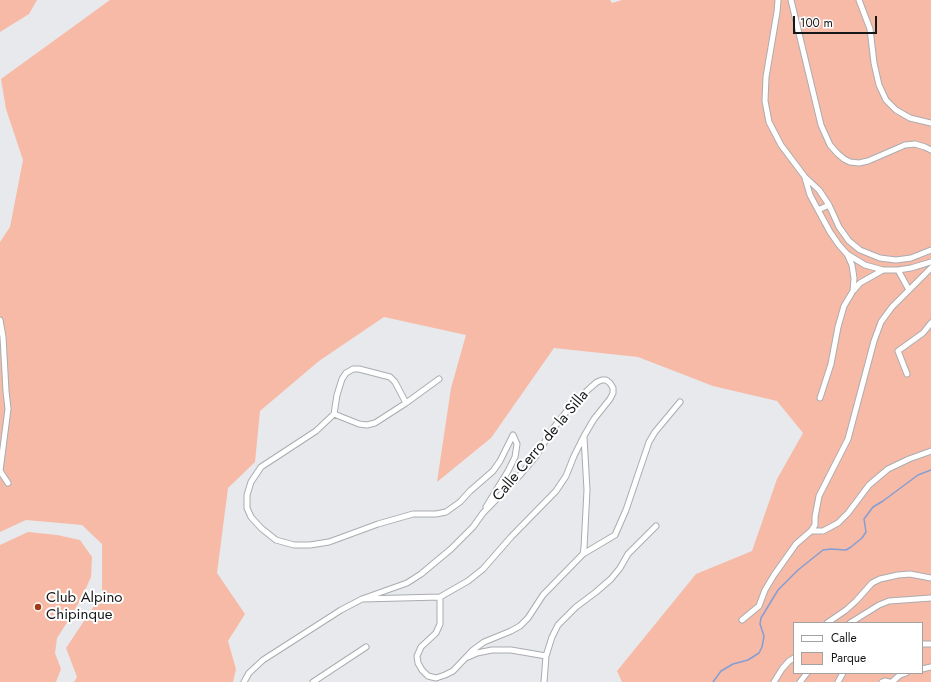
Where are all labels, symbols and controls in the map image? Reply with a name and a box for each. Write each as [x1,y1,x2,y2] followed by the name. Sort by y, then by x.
[795,8,879,34] scale bar
[800,14,833,32] text: 100 m
[489,387,593,505] street label: Calle Cerro de la Silla
[46,589,123,624] place label: Club Alpino Chipinque
[33,602,43,612] marker: Club Alpino Chipinque
[793,622,923,674] legend
[831,629,857,647] text: Calle
[831,649,866,667] text: Parque

